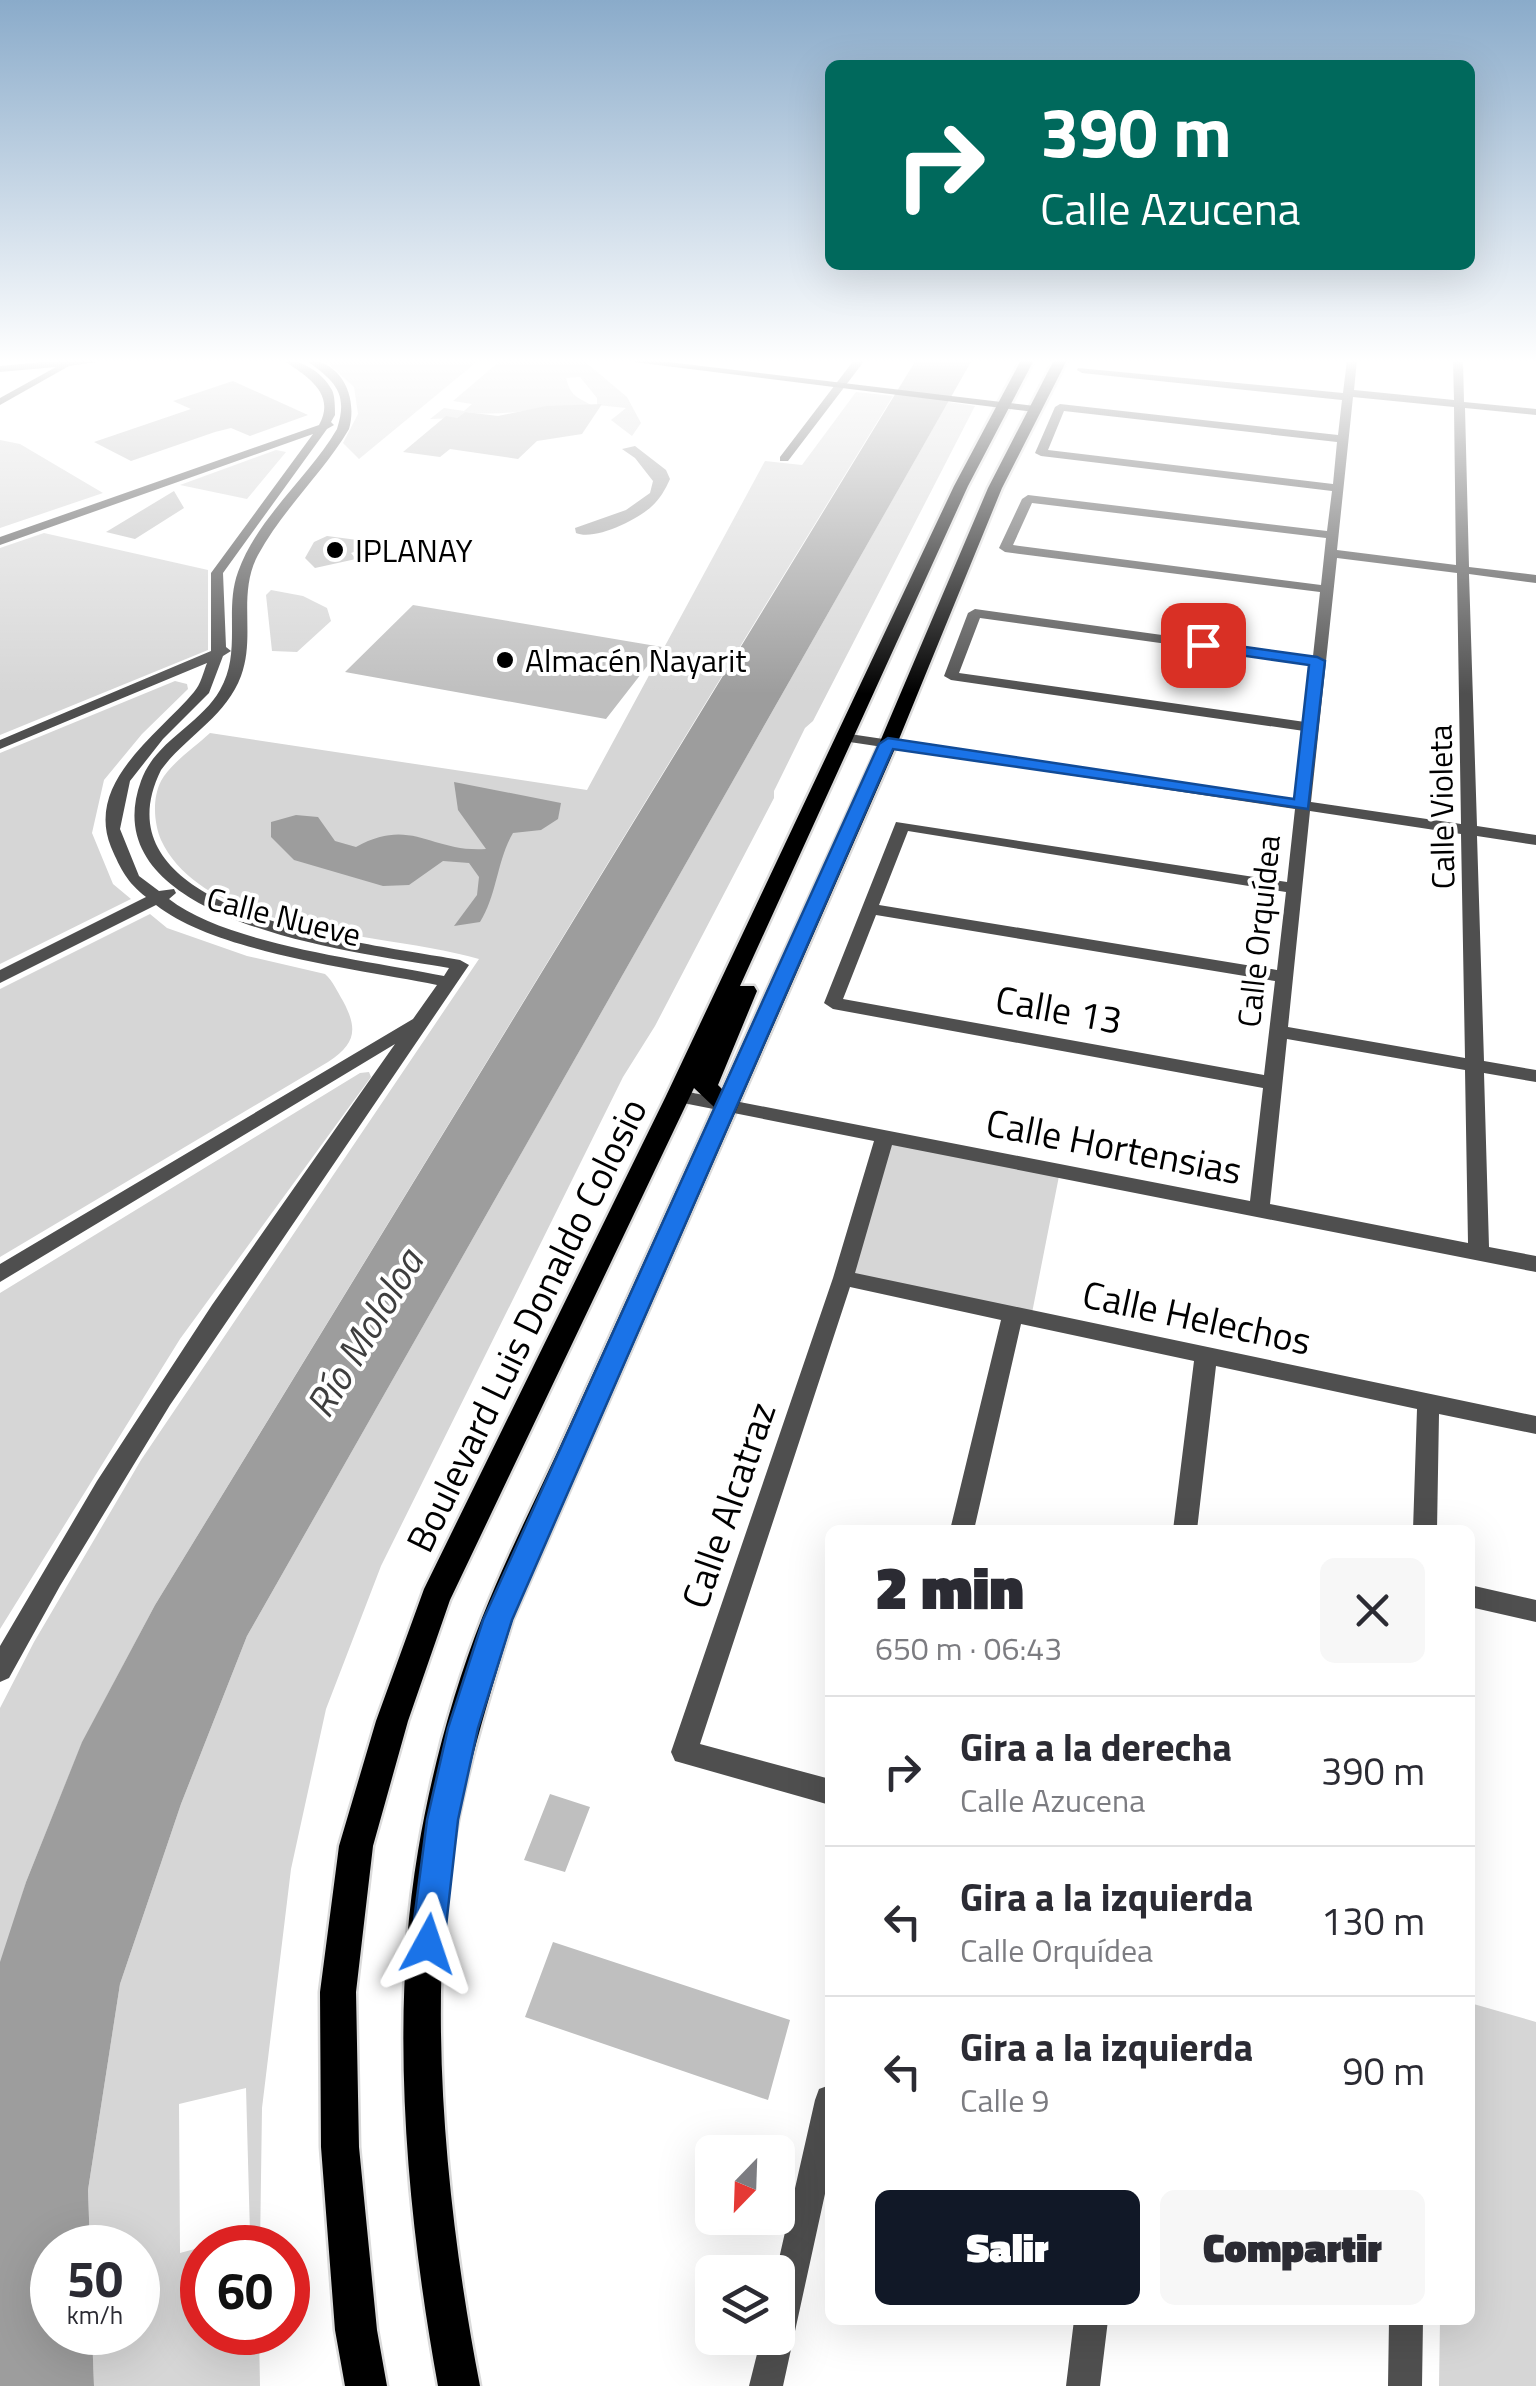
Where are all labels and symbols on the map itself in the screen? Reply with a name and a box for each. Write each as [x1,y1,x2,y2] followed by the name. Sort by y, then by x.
[355,526,473,574] place label: IPLANAY
[324,539,346,561] marker: IPLANAY
[1161,603,1246,688] pin
[525,636,746,684] place label: Almacén Nayarit
[494,649,516,671] marker: Almacén Nayarit
[1416,724,1466,890] street label: Calle Violeta
[1224,832,1292,1030] street label: Calle Orquídea
[202,874,366,958] street label: Calle Nueve
[991,969,1127,1049] street label: Calle 13
[391,1088,661,1562] street label: Boulevard Luis Donaldo Colosio
[981,1093,1247,1199] street label: Calle Hortensias
[290,1236,439,1429] water label: Río Mololoa
[1077,1264,1317,1370] street label: Calle Helechos
[666,1394,790,1616] street label: Calle Alcatraz
[376,1892,480,1996] position arrow
[695,2135,795,2235] north arrow
[180,2225,310,2355] speed limit sign: 60

